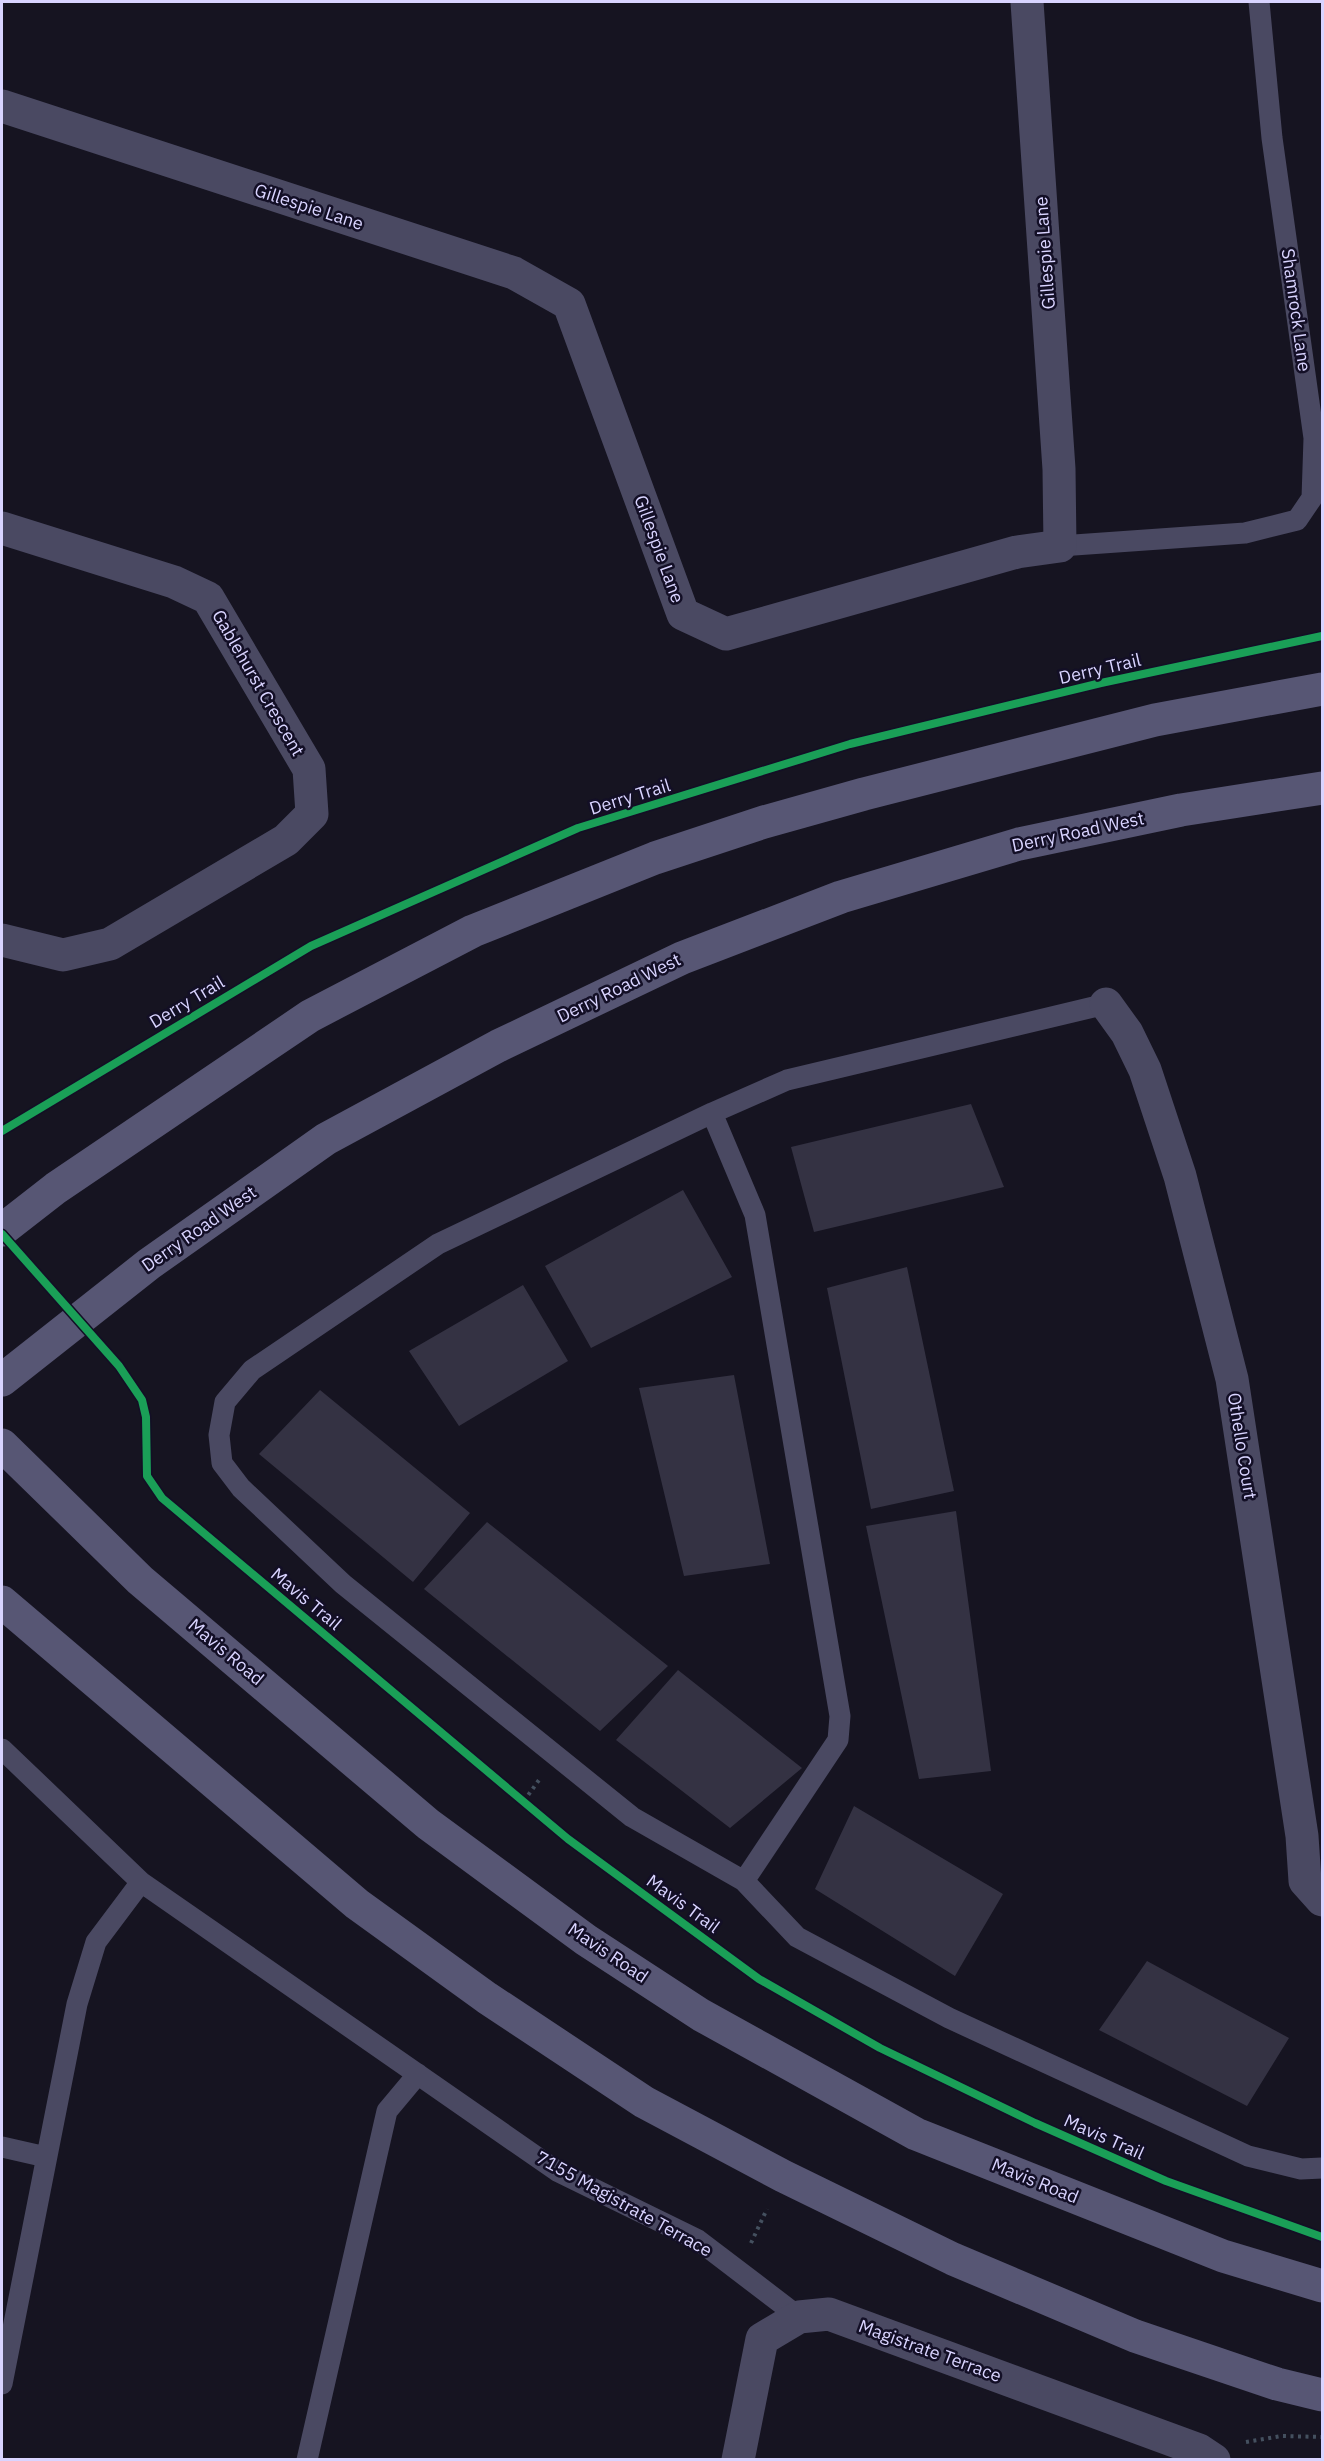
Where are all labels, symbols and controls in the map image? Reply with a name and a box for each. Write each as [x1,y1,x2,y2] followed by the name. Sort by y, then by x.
[252,178,367,235] street label: Gillespie Lane
[1029,196,1060,310] street label: Gillespie Lane
[1276,247,1317,373] street label: Shamrock Lane
[629,492,690,606] street label: Gillespie Lane
[207,605,310,760] street label: Gablehurst Crescent
[1057,648,1143,689] street label: Derry Trail
[587,773,673,820] street label: Derry Trail
[1010,806,1146,857] street label: Derry Road West
[553,948,684,1027] street label: Derry Road West
[145,970,229,1033] street label: Derry Trail
[137,1181,261,1277] street label: Derry Road West
[1223,1391,1262,1501] street label: Othello Court
[266,1562,347,1635] street label: Mavis Trail
[184,1613,269,1690] street label: Mavis Road
[642,1869,725,1938] street label: Mavis Trail
[564,1917,653,1988] street label: Mavis Road
[1060,2109,1148,2164] street label: Mavis Trail
[532,2146,716,2262] street label: 7155 Magistrate Terrace
[988,2153,1082,2208] street label: Mavis Road
[856,2314,1005,2387] street label: Magistrate Terrace

